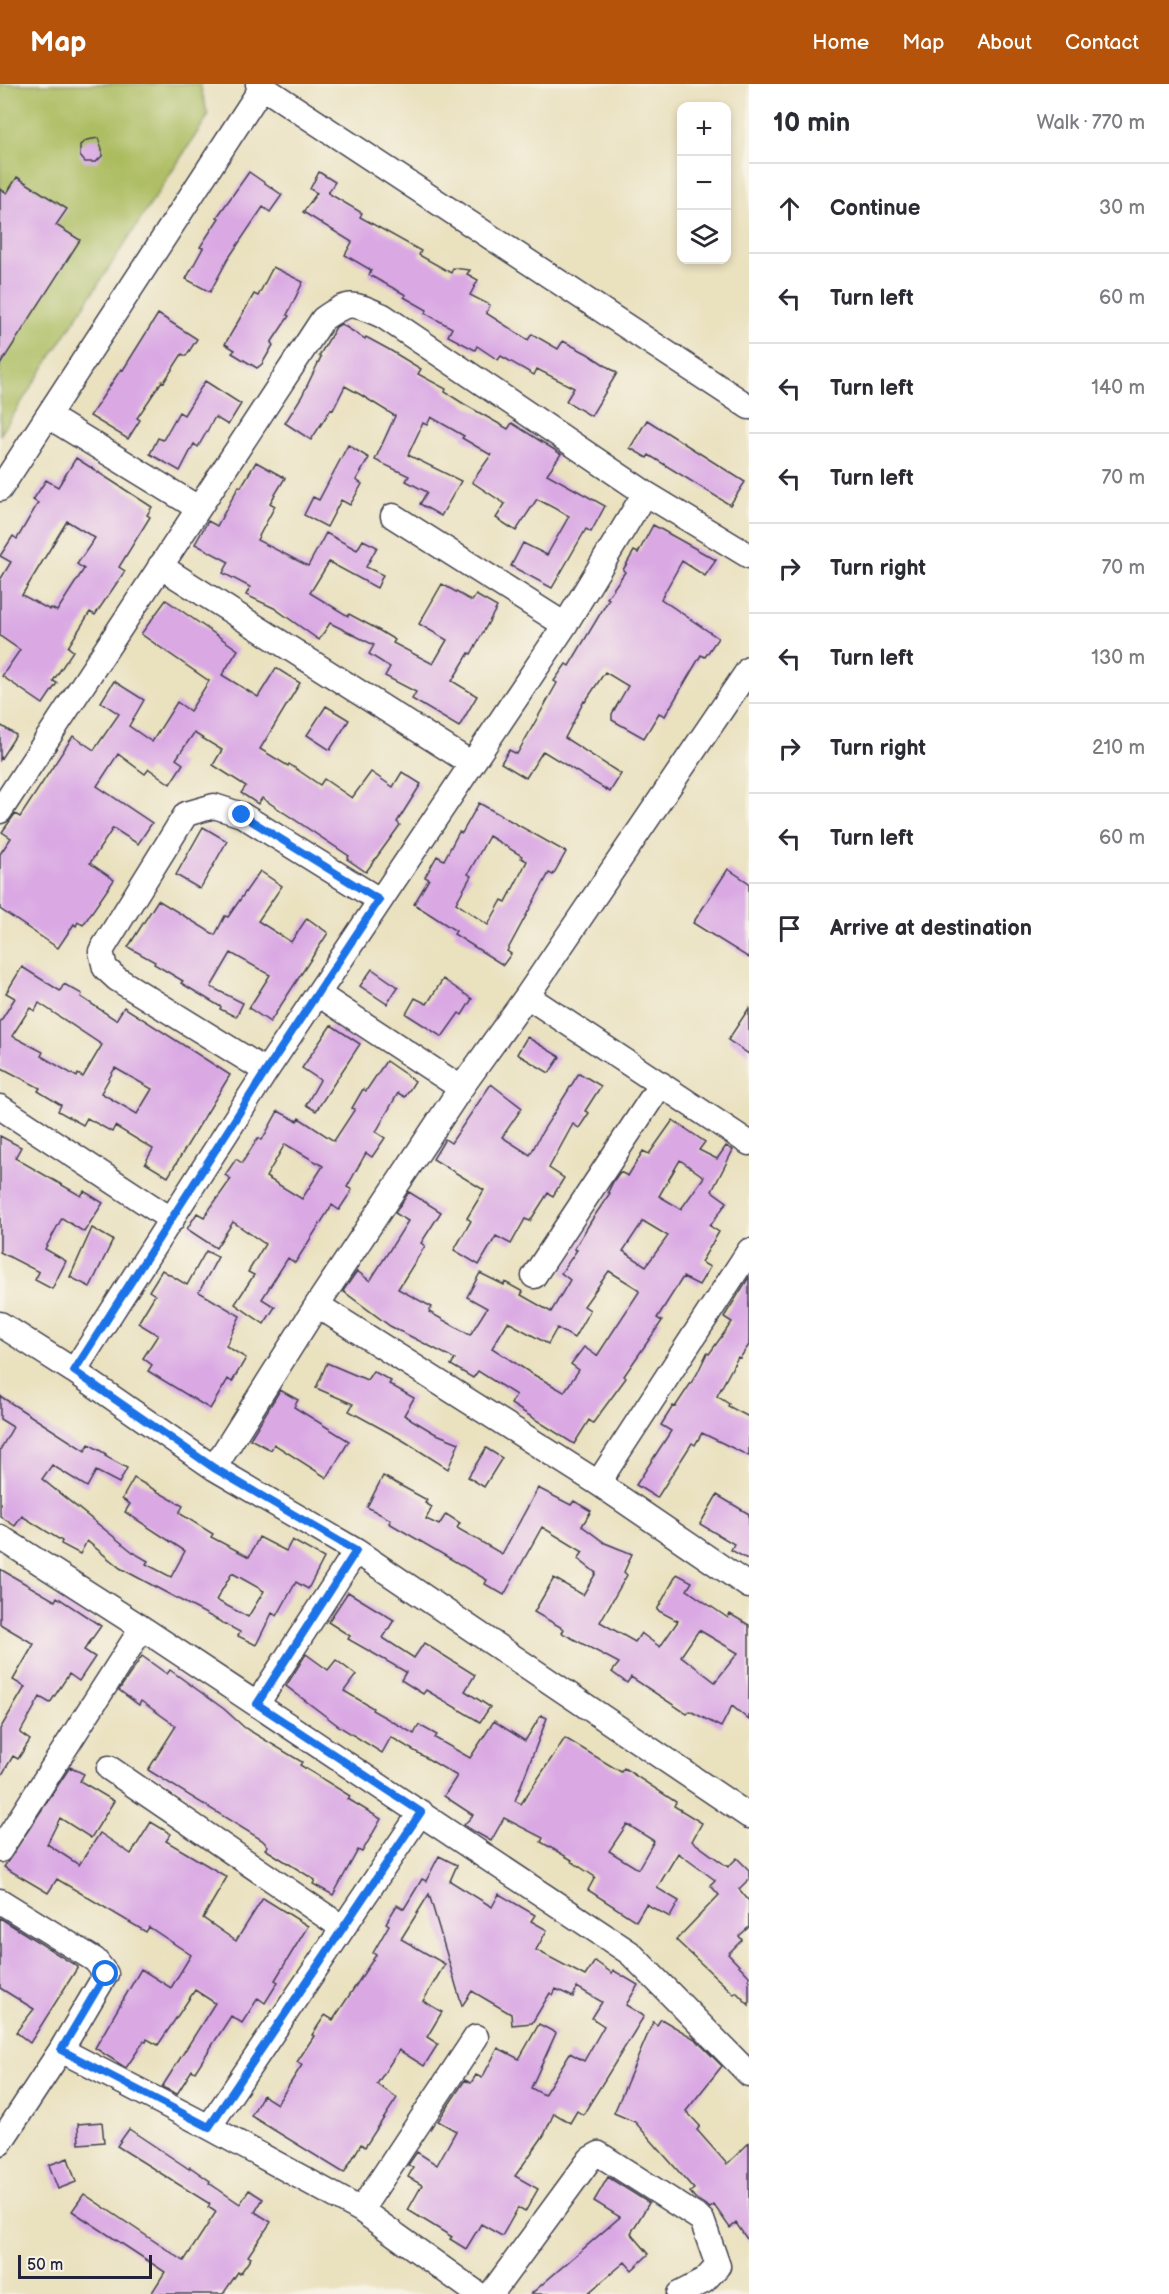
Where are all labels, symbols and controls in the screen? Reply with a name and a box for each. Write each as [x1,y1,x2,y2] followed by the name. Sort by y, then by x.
[30,26,86,59] text: Map
[812,30,869,55] text: Home
[902,30,944,55] text: Map
[977,30,1032,55] text: About
[1065,30,1139,55] text: Contact
[677,102,731,264] map controls
[677,102,731,156] button: +
[773,108,850,139] text: 10 min
[1036,111,1145,135] text: Walk · 770 m
[677,156,731,210] button: −
[773,192,806,225] icon: ahead
[830,195,920,222] text: Continue
[1099,196,1145,220] text: 30 m
[677,210,731,264] button: layers
[773,282,806,315] icon: left
[830,285,914,312] text: Turn left
[1099,286,1145,310] text: 60 m
[773,372,806,405] icon: left
[830,375,914,402] text: Turn left
[1091,376,1145,400] text: 140 m
[773,462,806,495] icon: left
[830,465,914,492] text: Turn left
[1101,466,1145,490] text: 70 m
[773,552,806,585] icon: right
[830,555,926,582] text: Turn right
[1101,556,1145,580] text: 70 m
[773,642,806,675] icon: left
[830,645,914,672] text: Turn left
[1091,646,1145,670] text: 130 m
[773,732,806,765] icon: right
[830,735,926,762] text: Turn right
[1092,736,1145,760] text: 210 m
[228,801,254,827] route end
[773,822,806,855] icon: left
[830,825,914,852] text: Turn left
[1099,826,1145,850] text: 60 m
[773,912,806,945] icon: arrive
[830,915,1032,942] text: Arrive at destination
[92,1960,118,1986] route start
[18,2252,152,2280] scale bar
[27,2256,63,2275] text: 50 m

